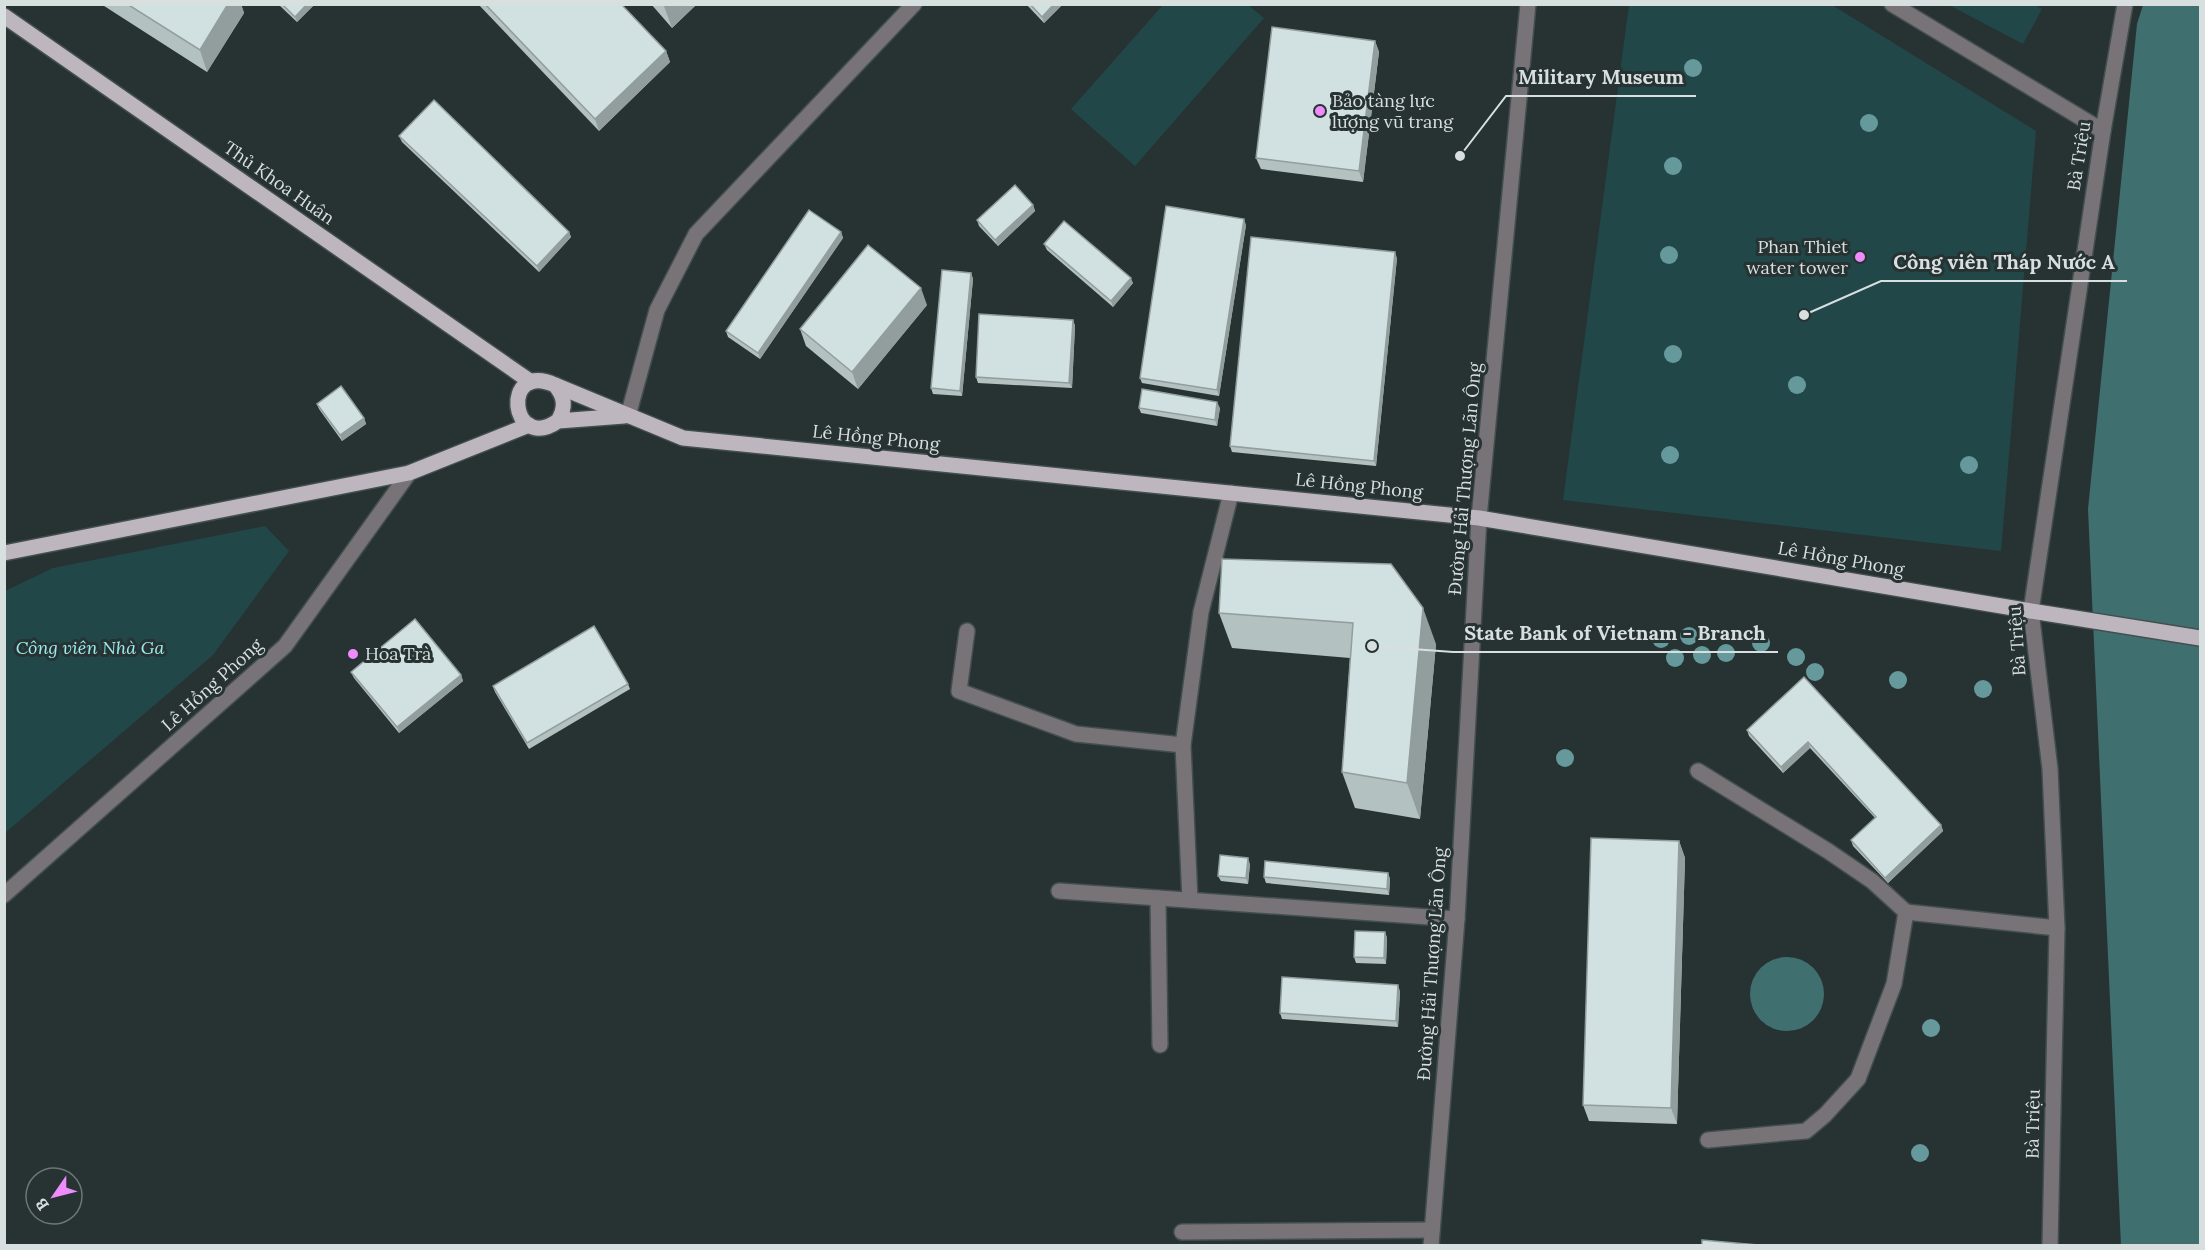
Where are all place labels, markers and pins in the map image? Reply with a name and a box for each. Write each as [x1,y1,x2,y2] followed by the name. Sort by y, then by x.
[1506,58,1696,96] callout: Military Museum
[1332,89,1454,133] place label: Bảo tàng lực lượng vũ trang
[1313,104,1327,118] marker: Bảo tàng lực lượng vũ trang
[1746,235,1848,279] place label: Phan Thiet water tower
[1881,243,2127,281] callout: Công viên Tháp Nước A
[1853,250,1867,264] marker: Phan Thiet water tower
[1453,614,1778,652] callout: State Bank of Vietnam - Branch
[365,642,431,665] place label: Hoa Trà
[346,647,360,661] marker: Hoa Trà

